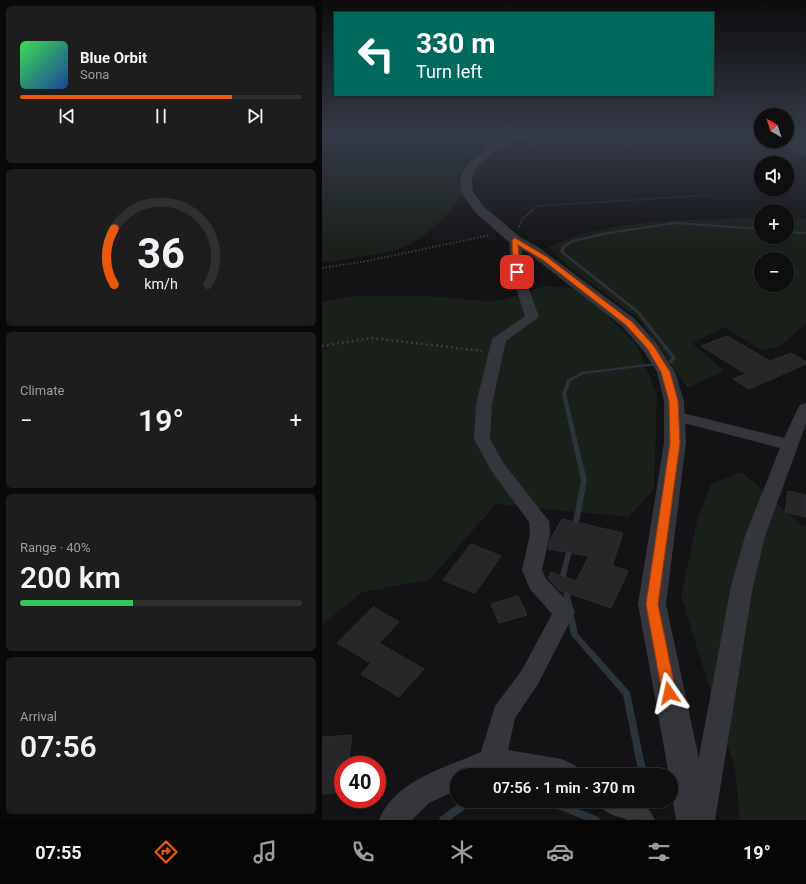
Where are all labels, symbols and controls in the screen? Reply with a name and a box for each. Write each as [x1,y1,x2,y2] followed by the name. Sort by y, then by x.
[416,27,495,60] text: 330 m
[350,28,402,80] icon: left
[80,49,147,67] text: Blue Orbit
[416,61,482,82] text: Turn left
[80,67,109,82] text: Sona
[56,105,78,127] icon: previous
[150,105,172,127] icon: pause
[244,105,266,127] icon: next
[754,108,794,148] north arrow
[754,108,794,292] map controls
[754,156,794,196] button: sound
[754,204,794,244] button: +
[137,229,185,278] text: 36
[754,252,794,292] button: −
[500,255,534,289] pin
[506,261,528,283] icon: arrive
[144,276,178,292] text: km/h
[20,383,64,398] text: Climate
[138,403,184,438] text: 19°
[20,408,33,433] text: −
[290,408,302,433] text: +
[20,540,90,555] text: Range · 40%
[20,560,121,595] text: 200 km
[648,672,690,714] position arrow
[20,709,57,724] text: Arrival
[20,729,97,764] text: 07:56
[334,756,386,808] speed limit sign: 40
[493,779,635,797] text: 07:56 · 1 min · 370 m
[152,838,180,866] icon: directions
[251,838,279,866] icon: music
[349,838,377,866] icon: phone
[448,838,476,866] icon: climate
[546,838,574,866] icon: car
[645,838,673,866] icon: filters
[35,842,82,863] text: 07:55
[743,842,771,863] text: 19°

